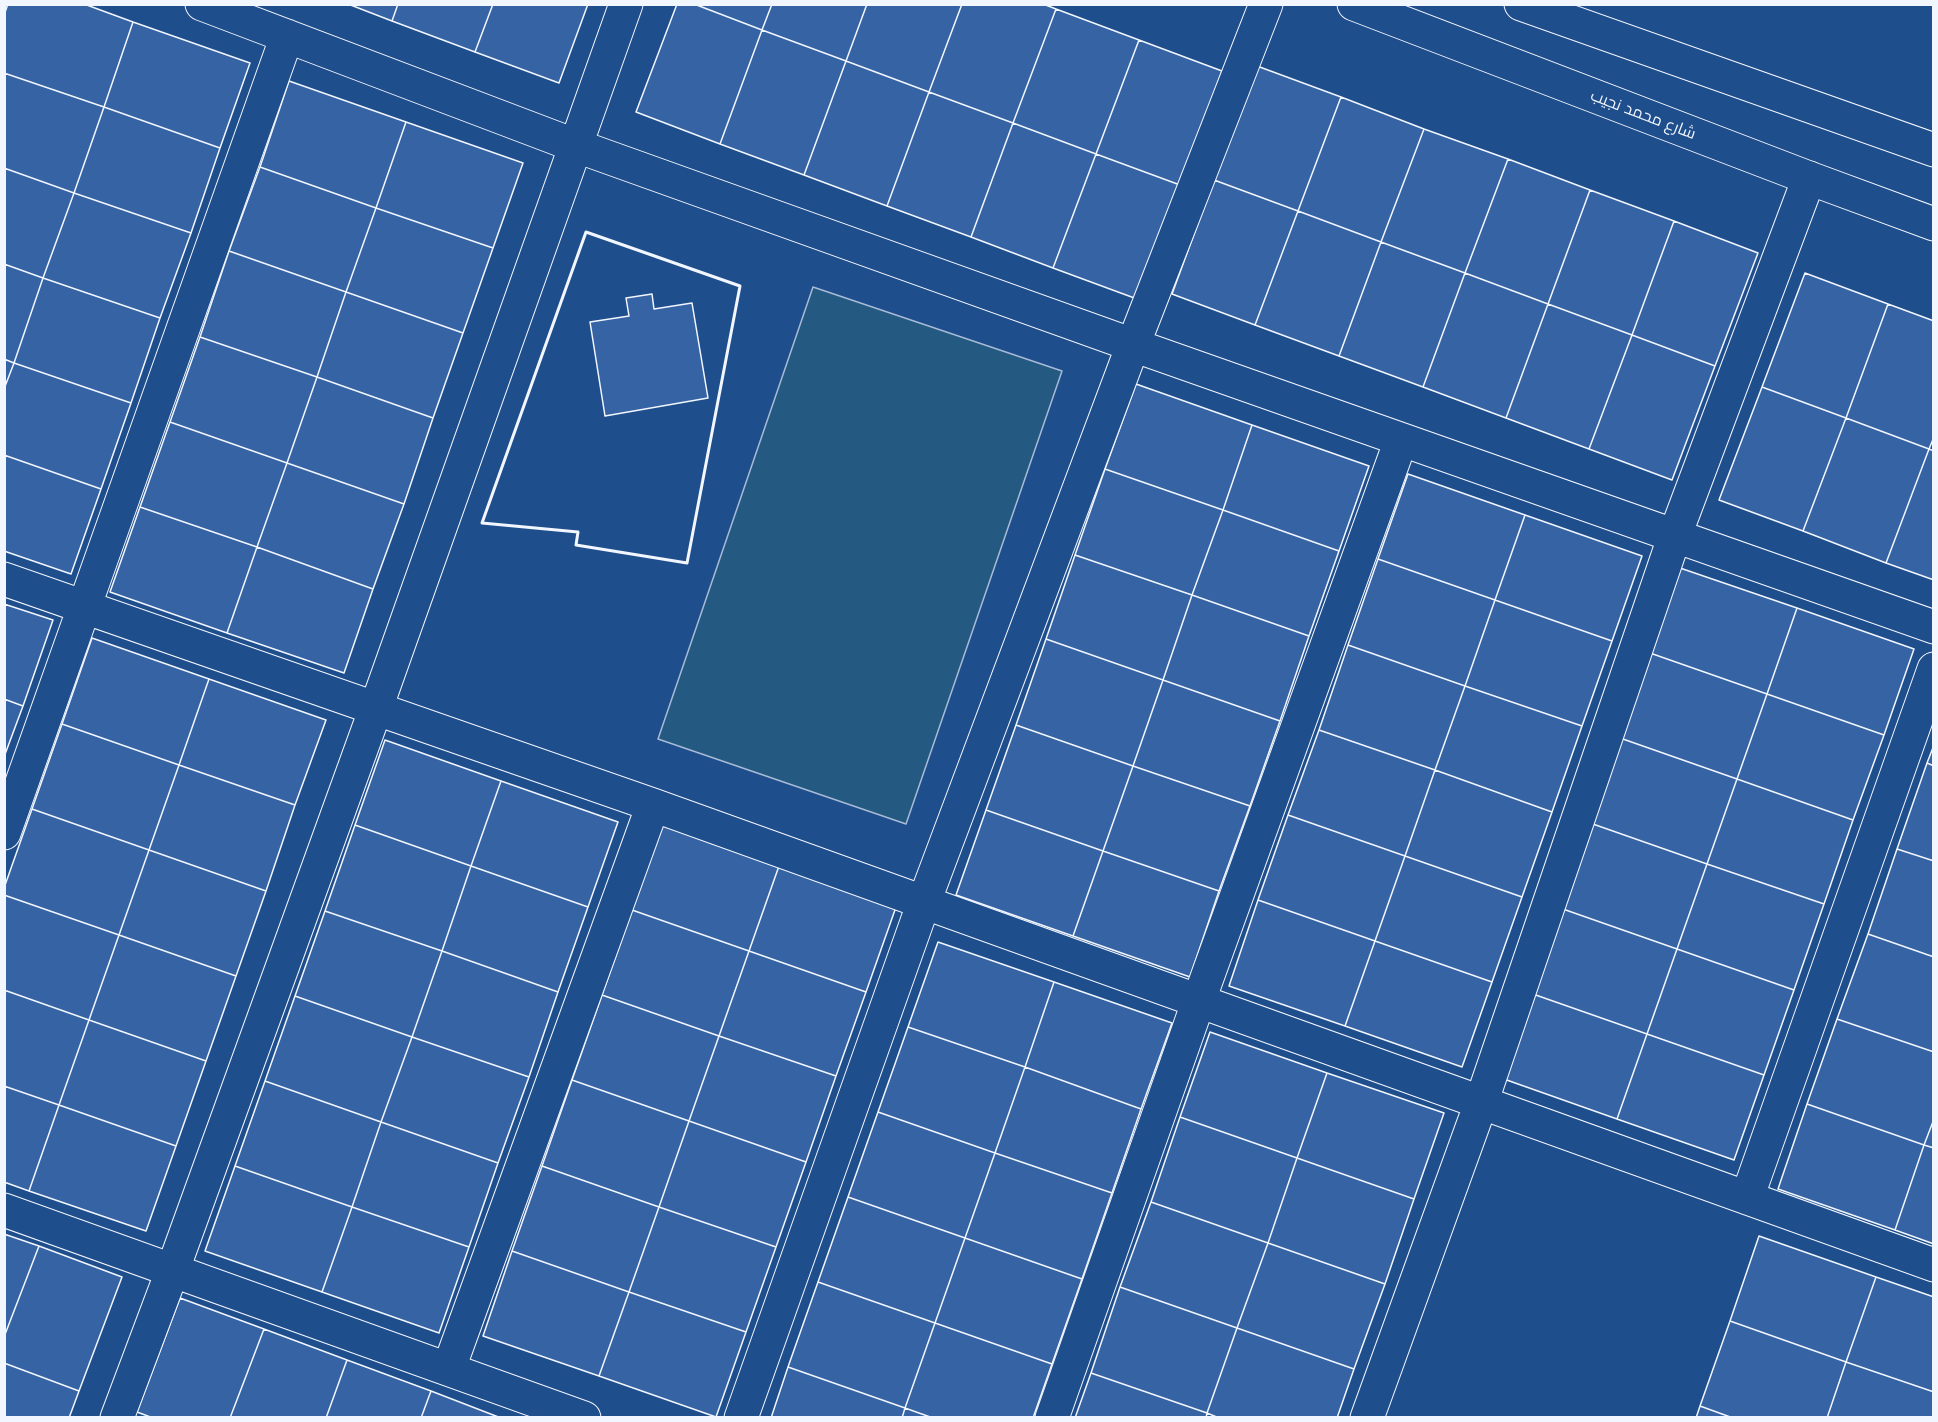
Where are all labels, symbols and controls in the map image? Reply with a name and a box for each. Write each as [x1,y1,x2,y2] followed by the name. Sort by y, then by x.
[1588,86,1698,144] street label: شارع محمد نجيب

